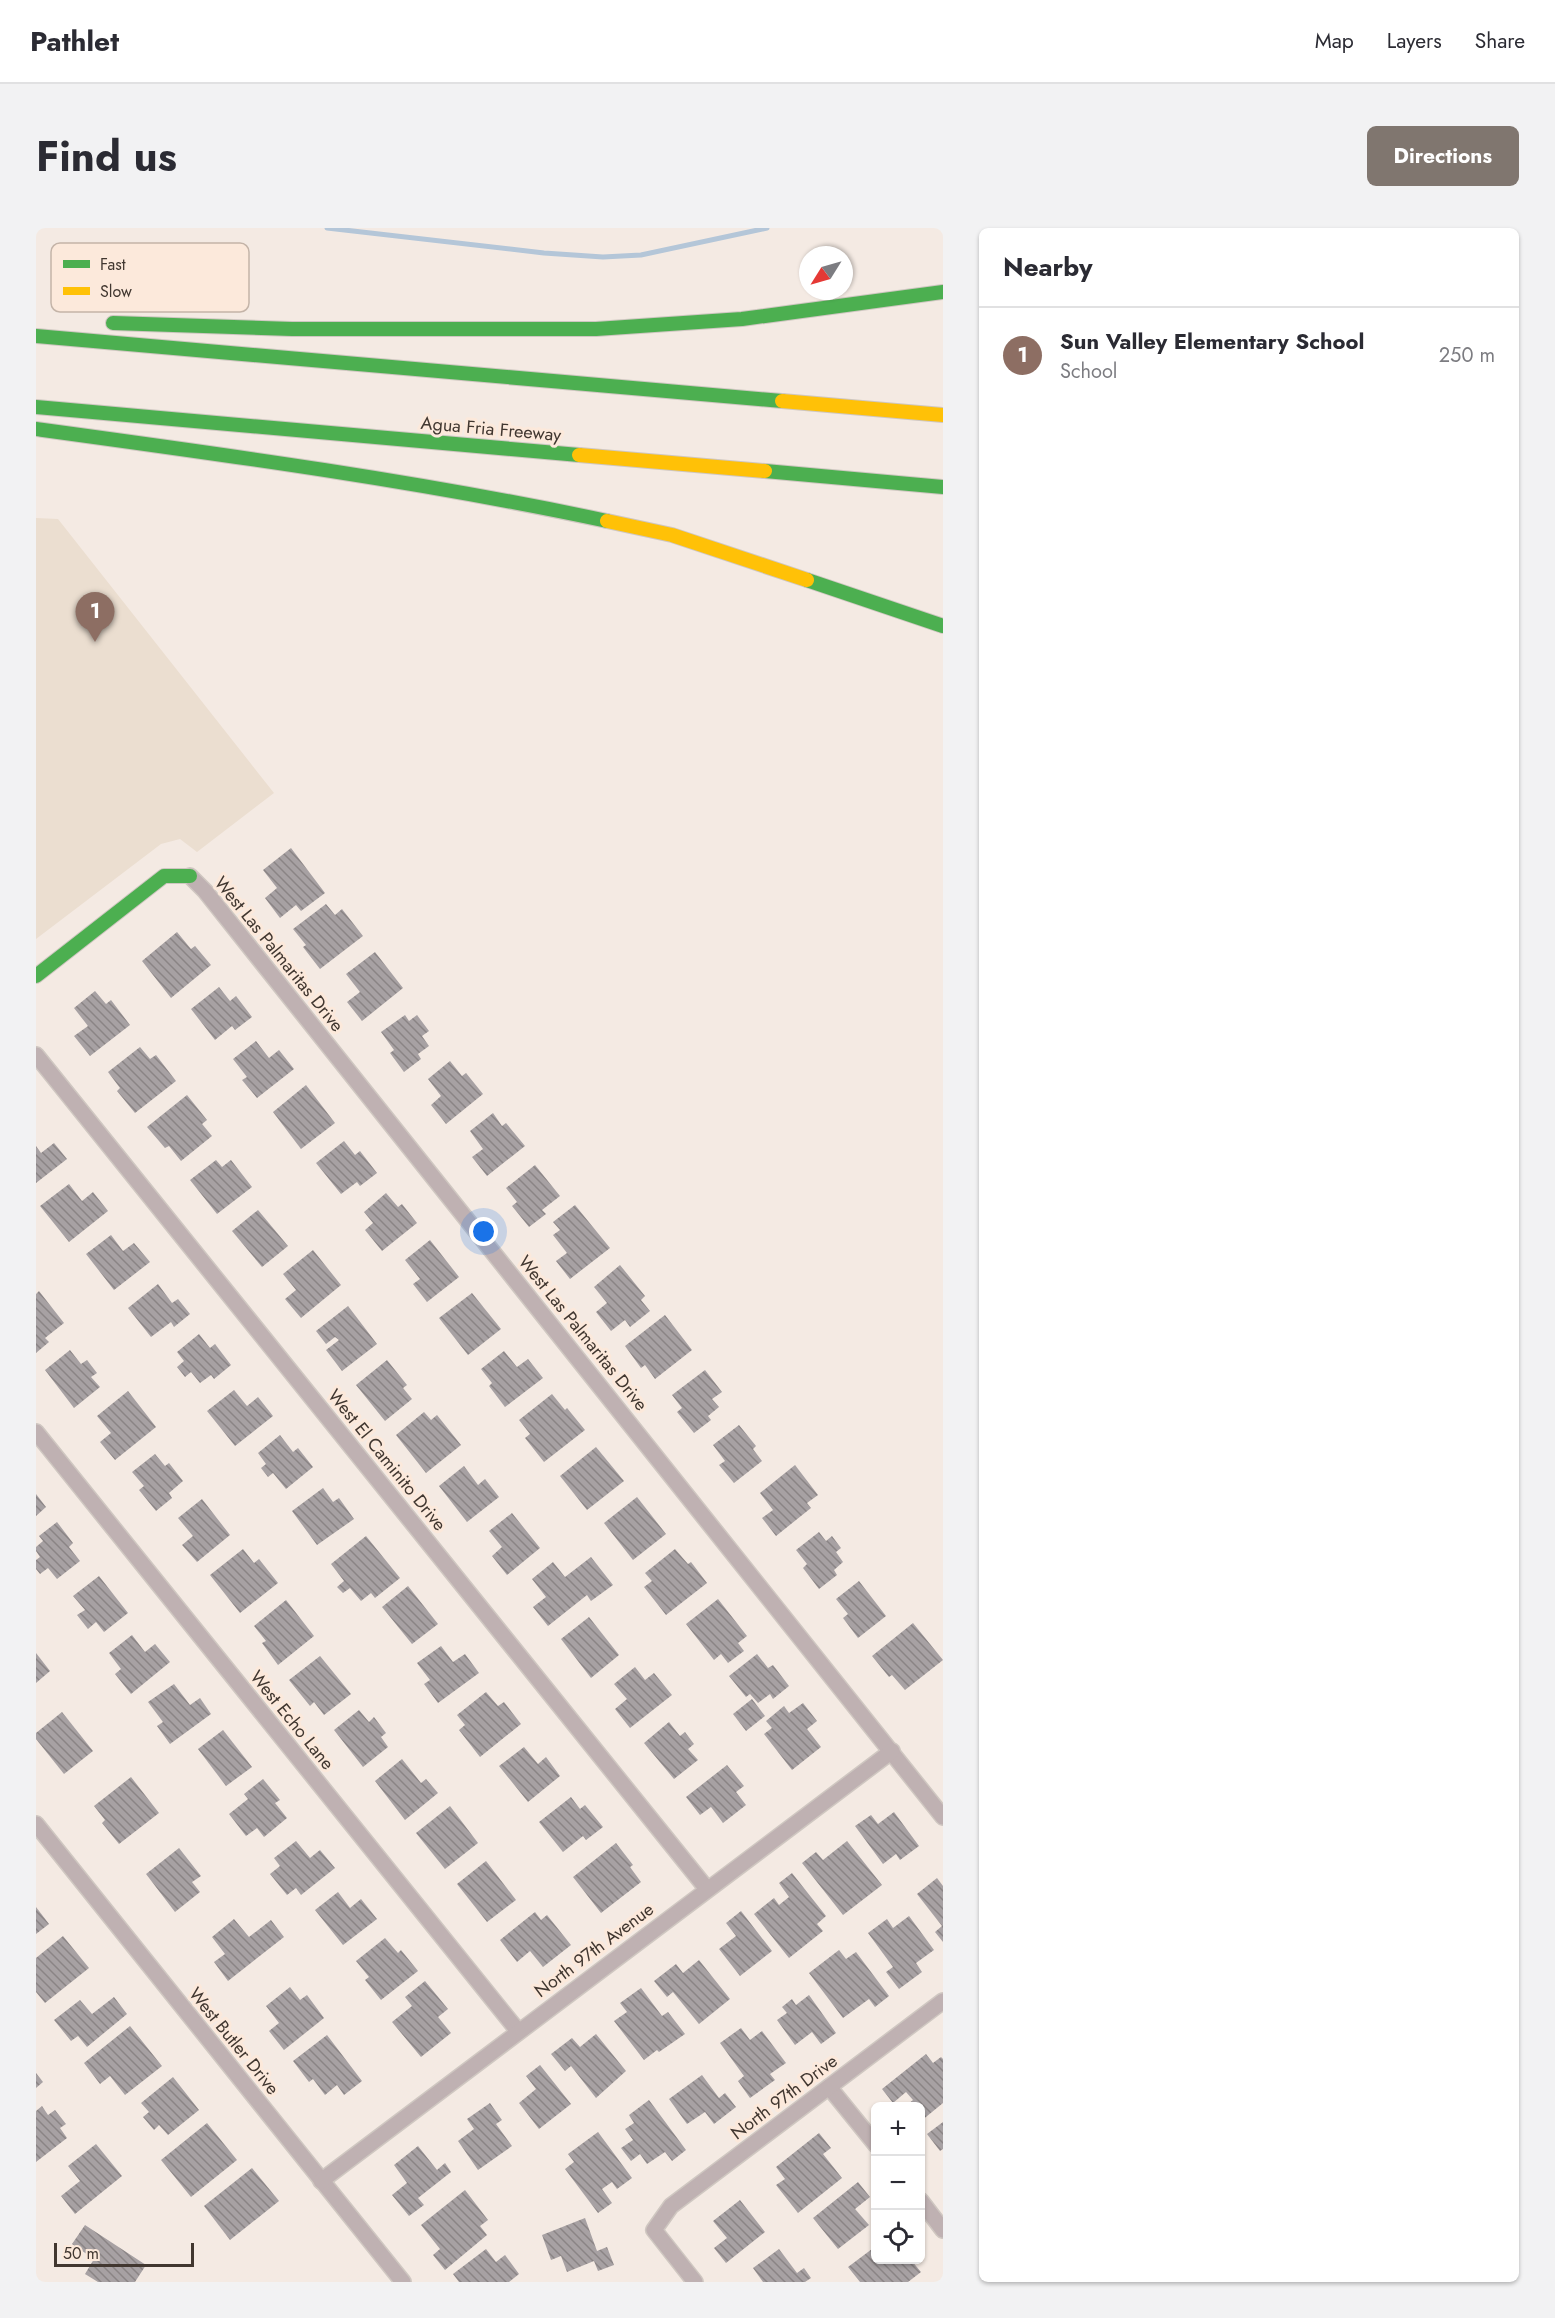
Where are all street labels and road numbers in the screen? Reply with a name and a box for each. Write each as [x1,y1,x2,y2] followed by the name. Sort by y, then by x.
[420,410,562,448] street label: Agua Fria Freeway
[208,871,350,1037] street label: West Las Palmaritas Drive
[512,1250,654,1416] street label: West Las Palmaritas Drive
[322,1384,452,1536] street label: West El Caminito Drive
[244,1665,340,1775] street label: West Echo Lane
[529,1896,659,2004] street label: North 97th Avenue
[183,1982,285,2100] street label: West Butler Drive
[725,2048,843,2146] street label: North 97th Drive

